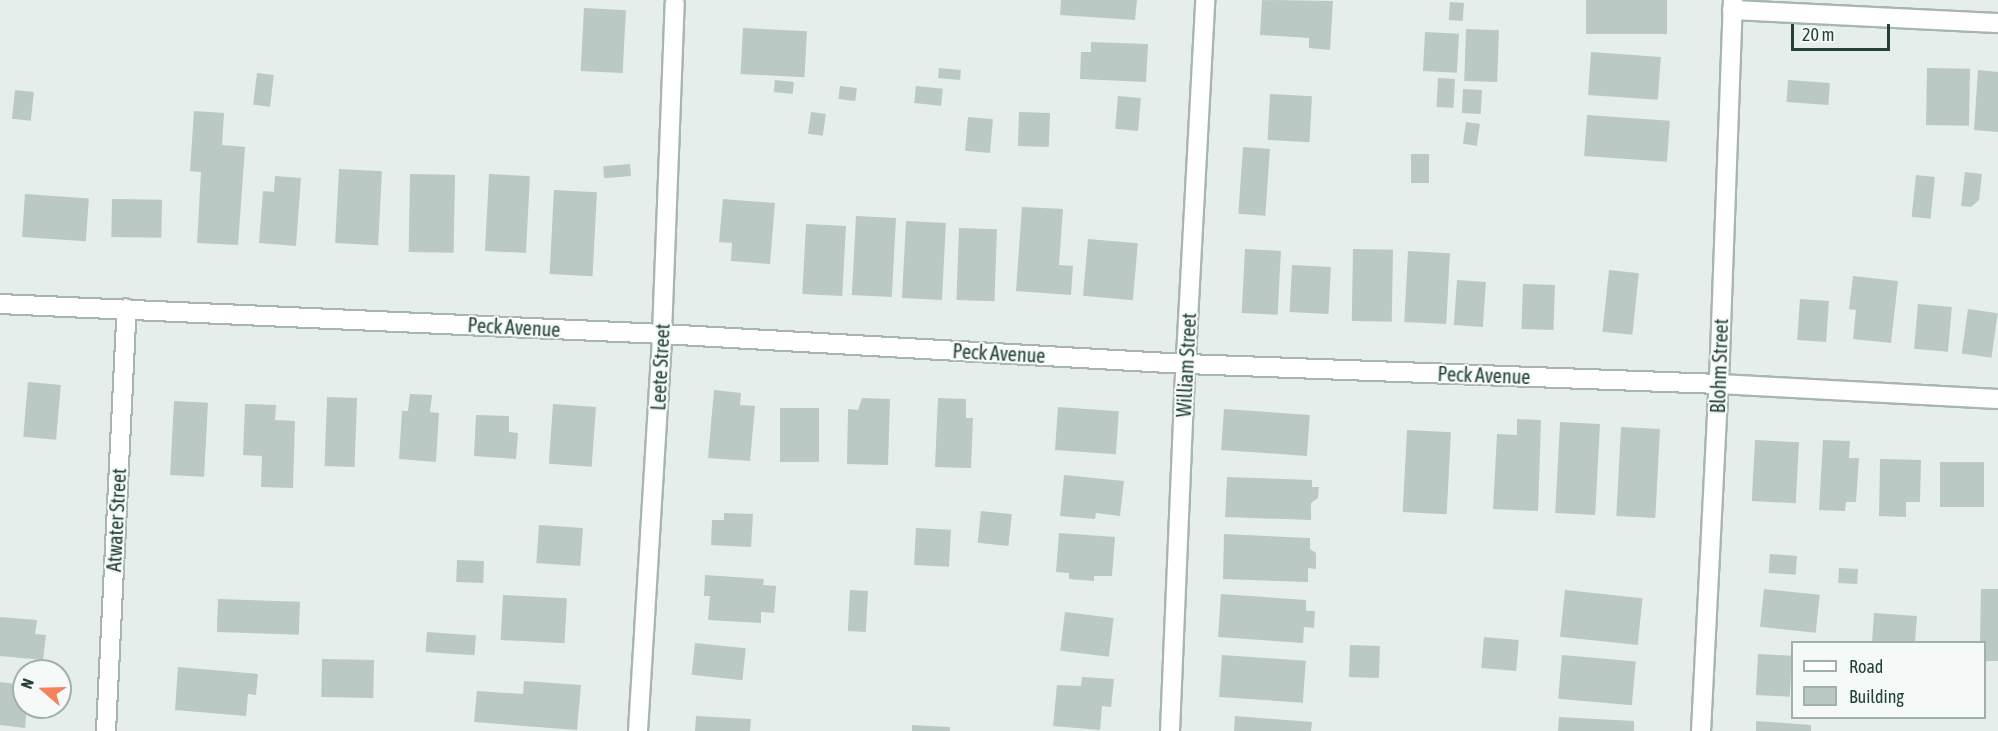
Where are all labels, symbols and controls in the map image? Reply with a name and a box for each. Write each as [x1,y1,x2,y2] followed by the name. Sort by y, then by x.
[1794,12,1893,50] scale bar
[1802,24,1834,45] text: 20 m
[1171,312,1201,418] street label: William Street
[467,313,561,341] street label: Peck Avenue
[1705,318,1733,414] street label: Blohm Street
[646,323,674,411] street label: Leete Street
[952,339,1046,367] street label: Peck Avenue
[1437,361,1531,389] street label: Peck Avenue
[101,468,131,572] street label: Atwater Street
[1791,641,1986,719] legend
[1849,656,1883,677] text: Road
[12,659,72,719] north arrow
[17,676,37,691] text: N
[1849,686,1904,707] text: Building

